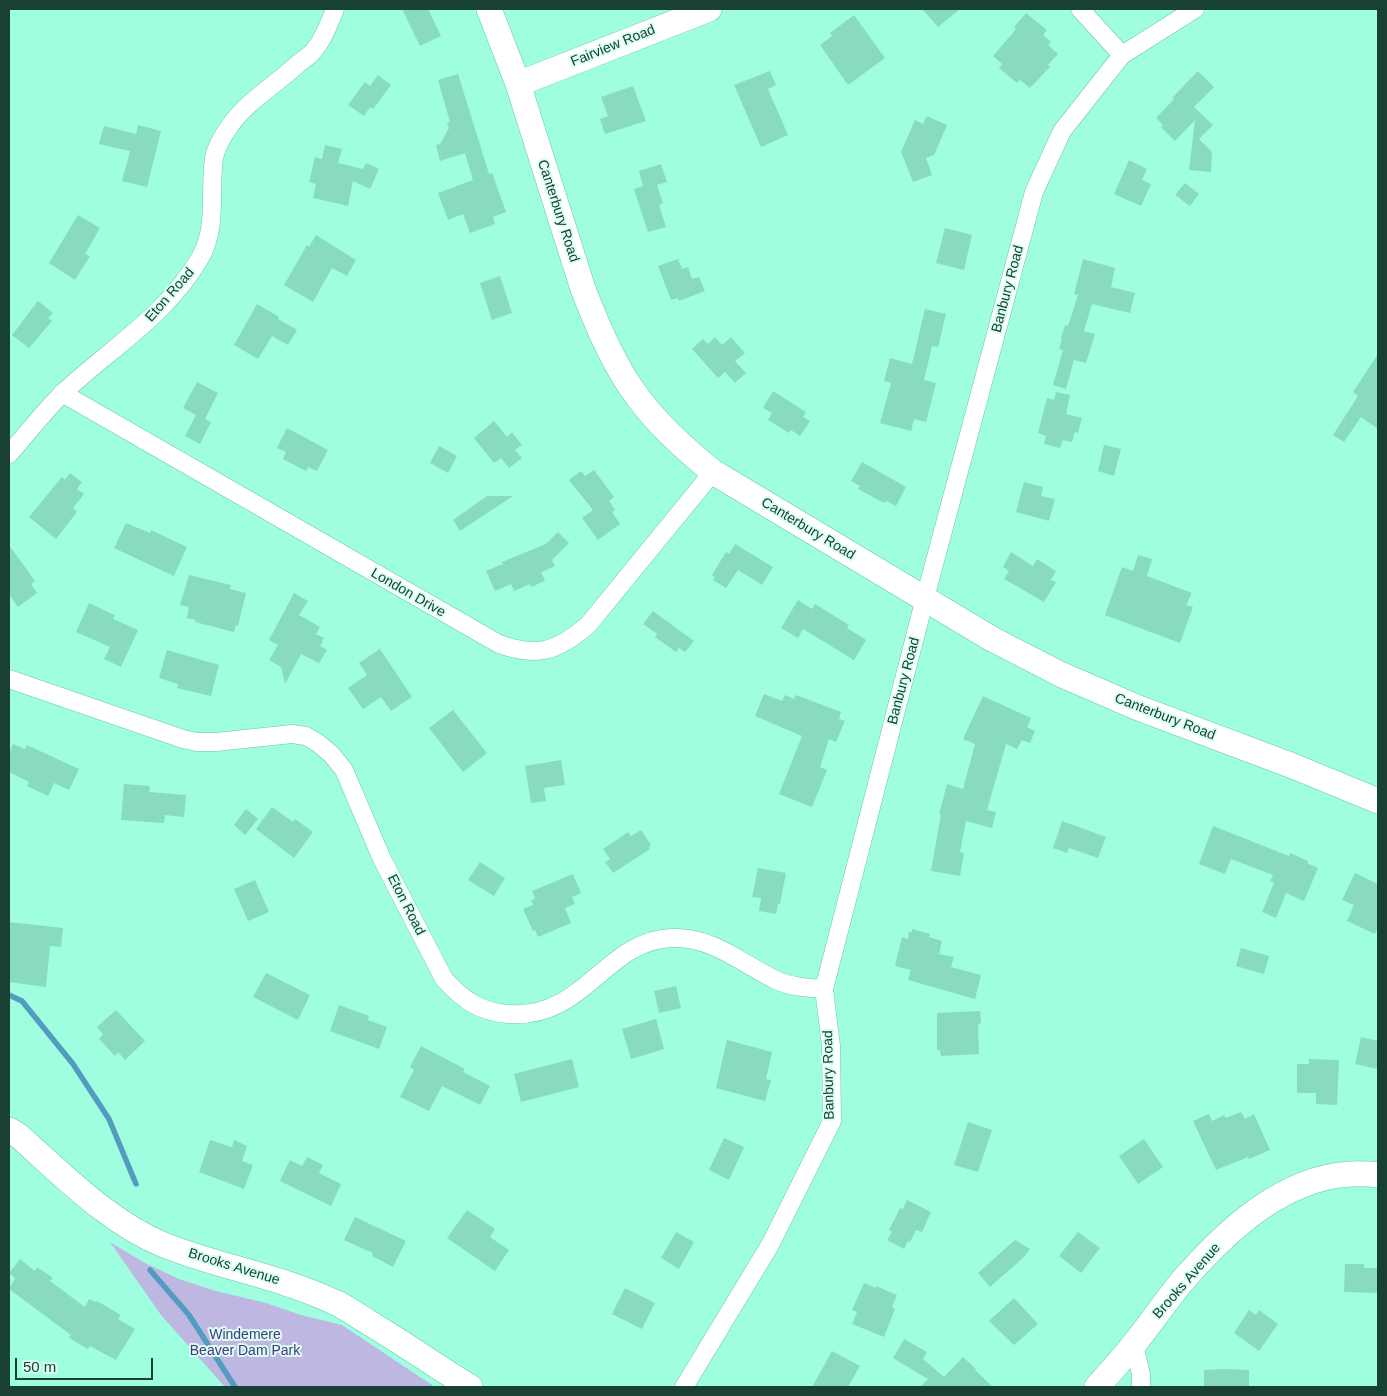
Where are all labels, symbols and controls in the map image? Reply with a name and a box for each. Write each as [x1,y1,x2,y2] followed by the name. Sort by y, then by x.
[568,21,658,71] street label: Fairview Road
[534,158,582,264] street label: Canterbury Road
[988,244,1028,334] street label: Banbury Road
[142,265,198,325] street label: Eton Road
[758,494,858,564] street label: Canterbury Road
[368,565,448,621] street label: London Drive
[884,636,924,726] street label: Banbury Road
[1112,690,1218,744] street label: Canterbury Road
[383,872,429,938] street label: Eton Road
[820,1030,838,1120] street label: Banbury Road
[1150,1240,1224,1322] street label: Brooks Avenue
[186,1245,282,1289] street label: Brooks Avenue
[190,1327,300,1360] park label: Windemere Beaver Dam Park
[18,1348,155,1380] scale bar
[23,1358,56,1375] text: 50 m

